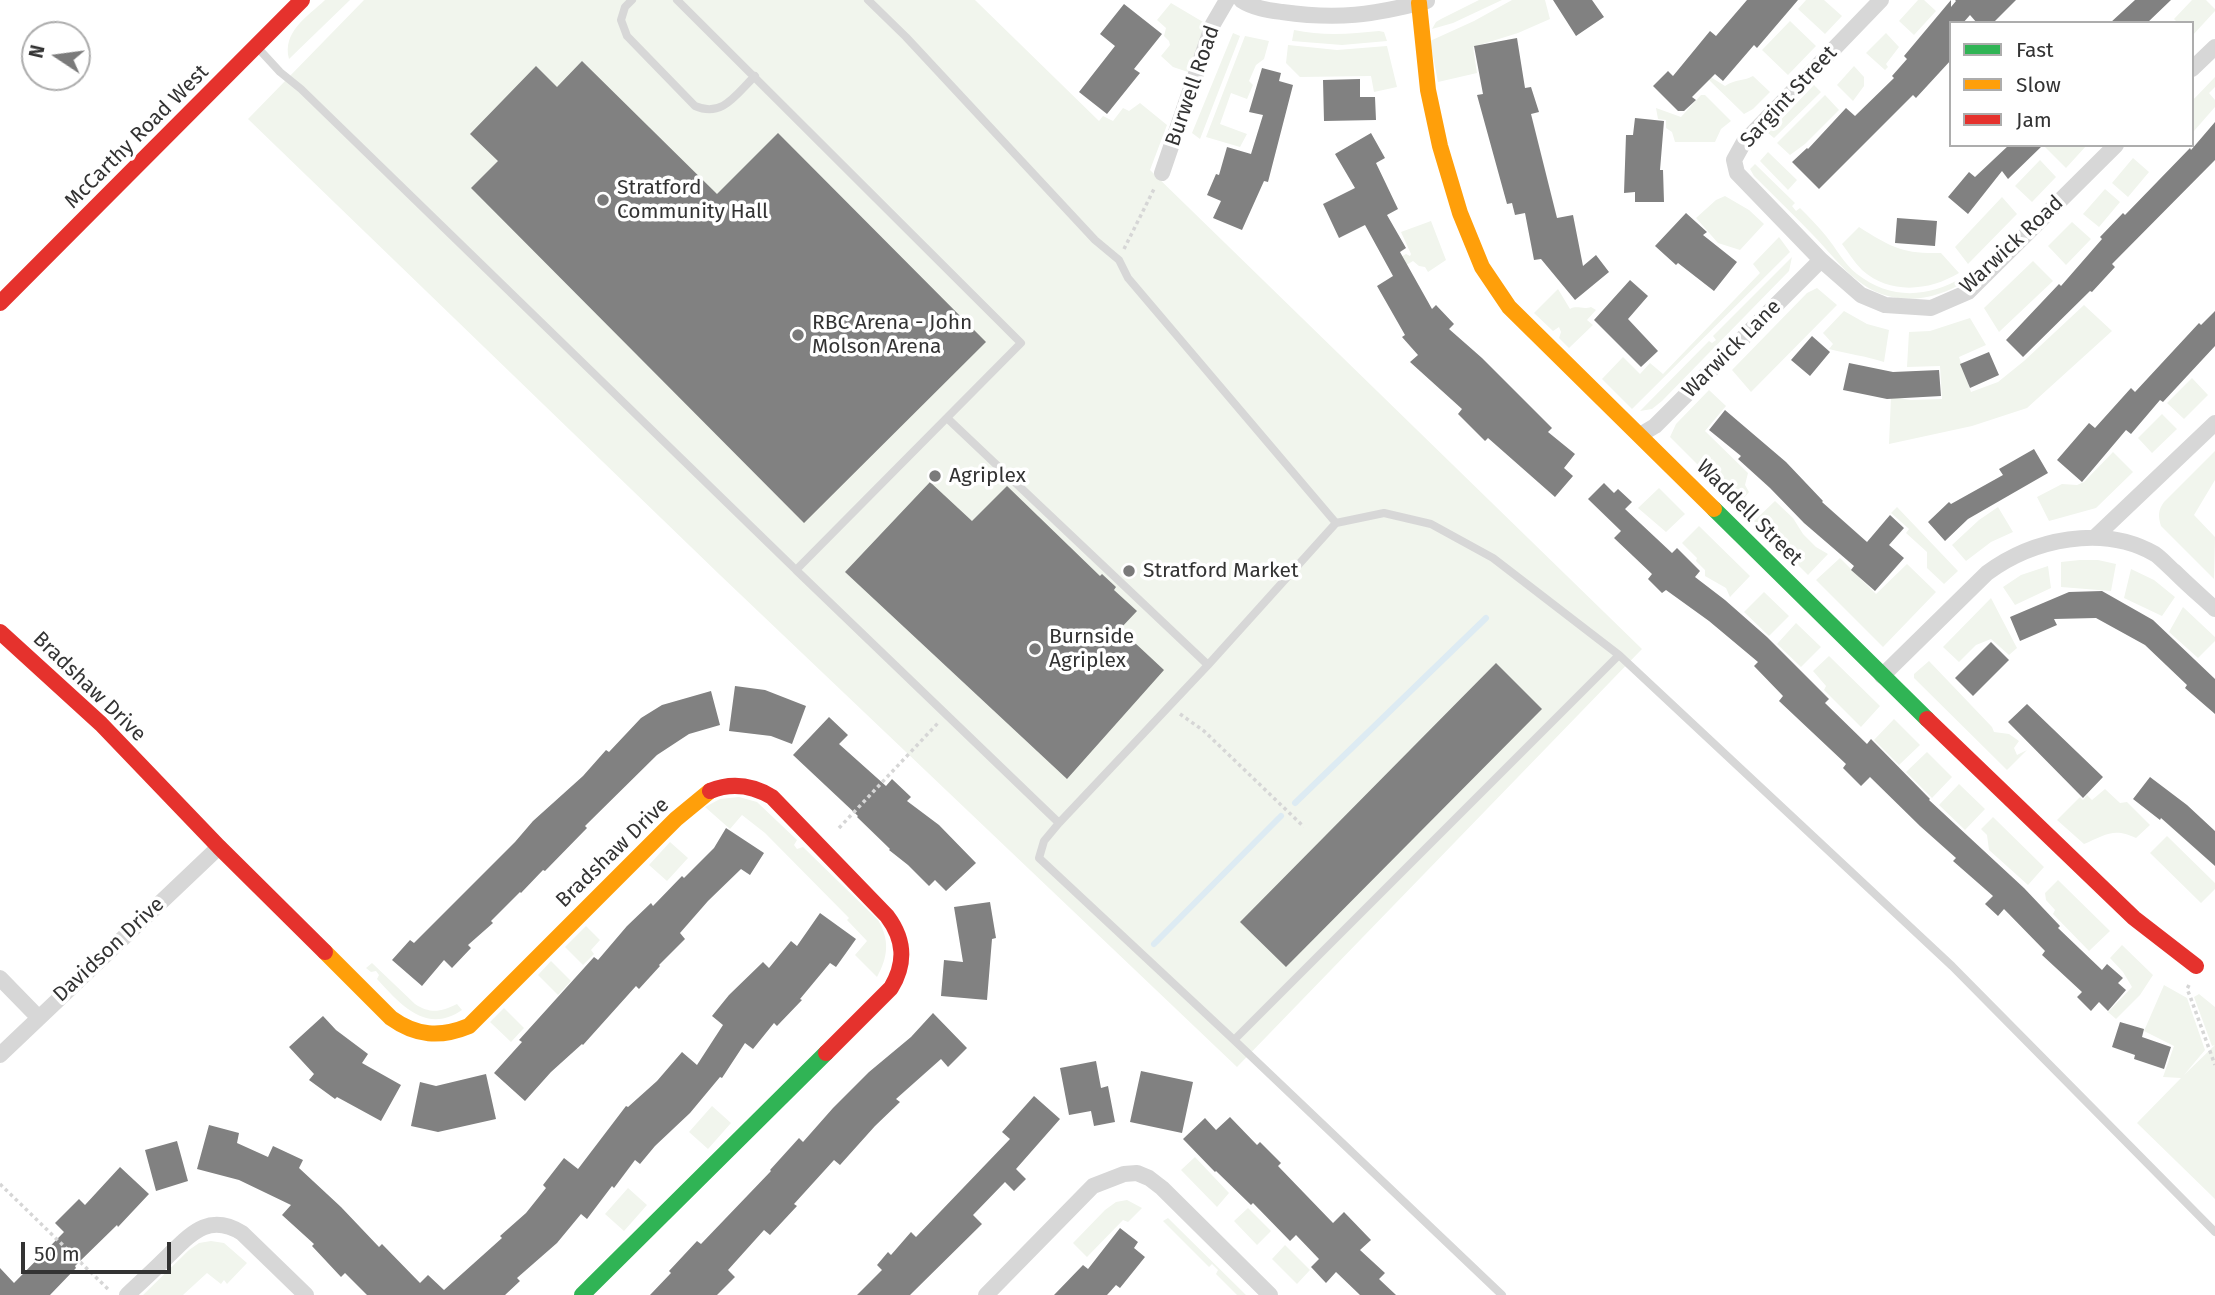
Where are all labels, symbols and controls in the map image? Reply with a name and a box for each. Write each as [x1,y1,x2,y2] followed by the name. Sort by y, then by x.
[21,21,91,91] north arrow
[1949,21,2194,147] legend
[1161,22,1225,150] street label: Burwell Road
[2016,37,2054,63] text: Fast
[1735,41,1843,153] street label: Sargint Street
[24,43,50,60] text: N
[60,60,214,214] street label: McCarthy Road West
[2016,72,2061,98] text: Slow
[2016,107,2052,133] text: Jam
[617,175,768,225] place label: Stratford Community Hall
[1955,191,2069,299] street label: Warwick Road
[595,192,611,208] marker: Stratford Community Hall
[1677,294,1787,404] street label: Warwick Lane
[812,310,972,360] place label: RBC Arena - John Molson Arena
[790,327,806,343] marker: RBC Arena - John Molson Arena
[1691,455,1807,571] street label: Waddell Street
[949,463,1026,489] place label: Agriplex
[927,468,943,484] marker: Agriplex
[1143,558,1299,584] place label: Stratford Market
[1121,563,1137,579] marker: Stratford Market
[1049,624,1134,674] place label: Burnside Agriplex
[27,627,151,747] street label: Bradshaw Drive
[1027,641,1043,657] marker: Burnside Agriplex
[551,793,675,913] street label: Bradshaw Drive
[48,892,170,1008] street label: Davidson Drive
[24,1228,175,1272] scale bar
[34,1241,80,1267] text: 50 m

